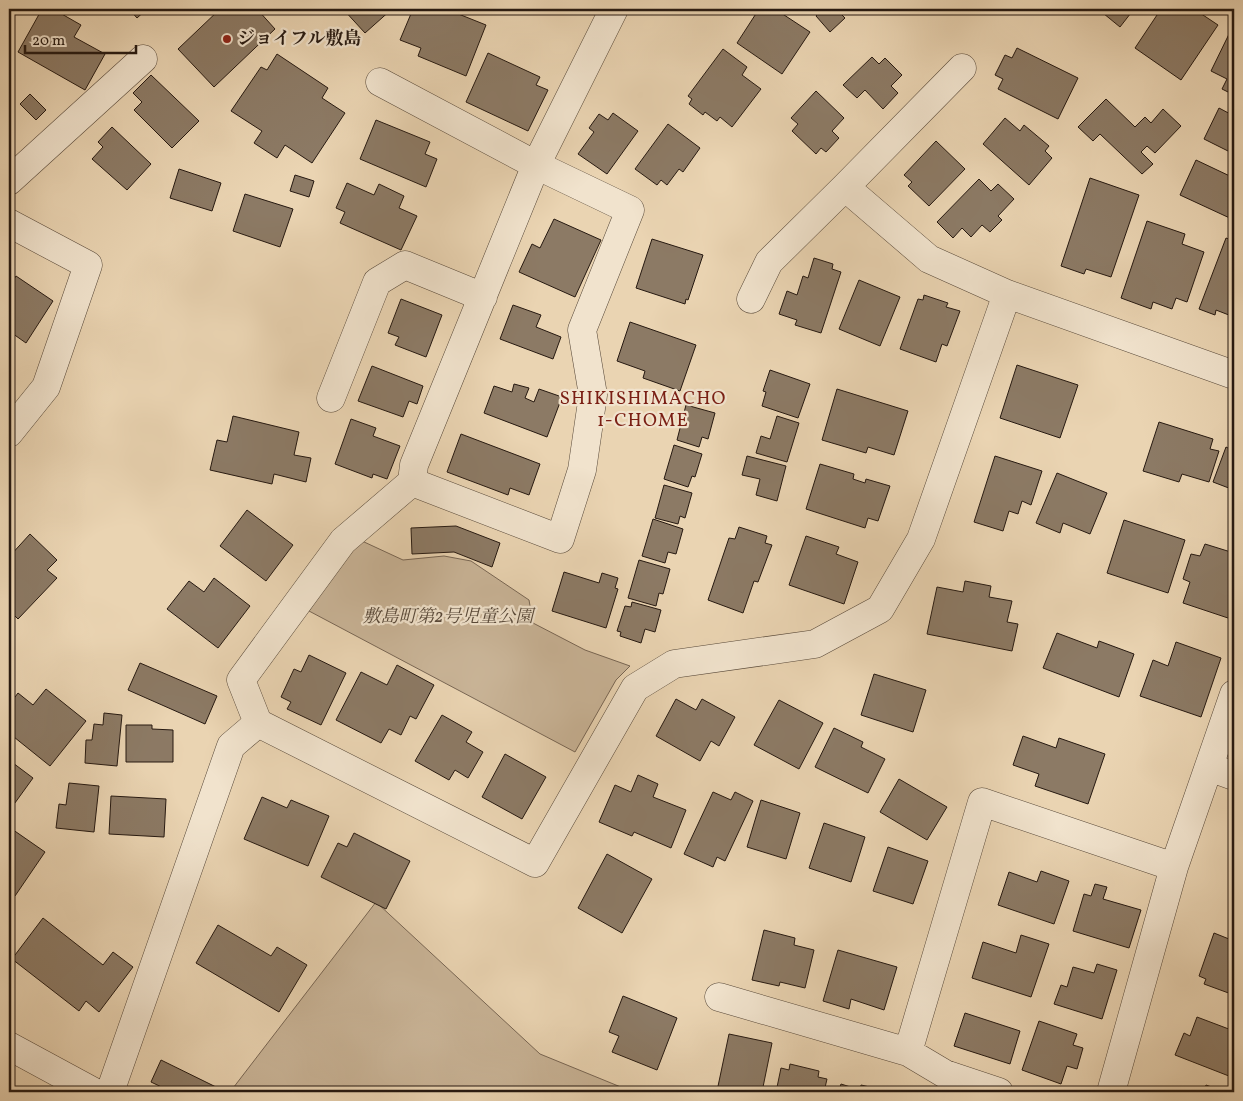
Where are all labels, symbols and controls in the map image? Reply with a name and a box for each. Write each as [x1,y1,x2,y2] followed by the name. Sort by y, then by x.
[25,22,136,54] scale bar
[237,27,361,52] place label: ジョイフル敷島
[32,31,65,52] text: 20 m
[221,33,233,45] marker: ジョイフル敷島
[560,386,726,434] district label: SHIKISHIMACHO 1-CHOME
[363,605,536,630] park label: 敷島町第2号児童公園

